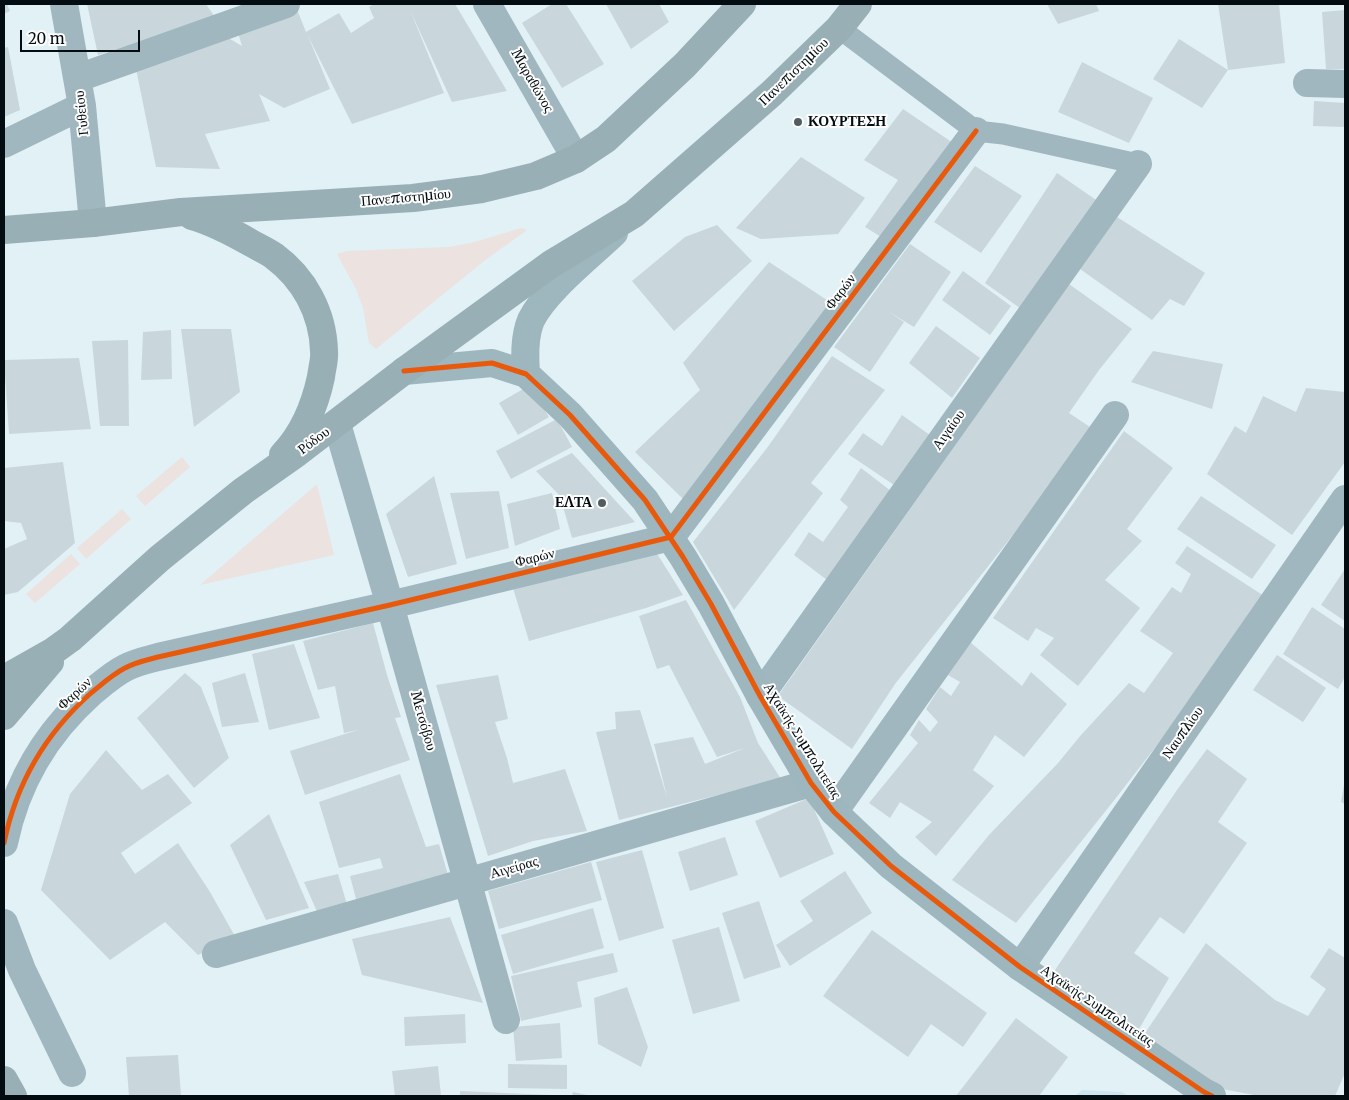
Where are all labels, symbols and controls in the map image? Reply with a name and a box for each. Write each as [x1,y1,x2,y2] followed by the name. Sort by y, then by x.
[22,20,142,52] scale bar
[28,29,65,48] text: 20 m
[756,35,832,109] street label: Πανεπιστημίου
[507,46,557,116] street label: Μαραθώνος
[71,90,93,136] street label: Γυθείου
[808,114,886,130] place label: ΚΟΥΡΤΕΣΗ
[792,116,804,128] marker: ΚΟΥΡΤΕΣΗ
[360,186,452,210] street label: Πανεπιστημίου
[822,271,860,313] street label: Φαρών
[929,407,969,453] street label: Αιγαίου
[295,424,333,458] street label: Ρόδου
[555,495,592,511] place label: ΕΛΤΑ
[596,497,608,509] marker: ΕΛΤΑ
[514,545,556,571] street label: Φαρών
[55,674,95,714] street label: Φαρών
[760,680,844,802] street label: Αχαϊκής Συμπολιτείας
[407,689,439,753] street label: Μετσόβου
[1159,704,1207,762] street label: Ναυπλίου
[488,853,540,883] street label: Αιγείρας
[1037,962,1157,1050] street label: Αχαϊκής Συμπολιτείας

